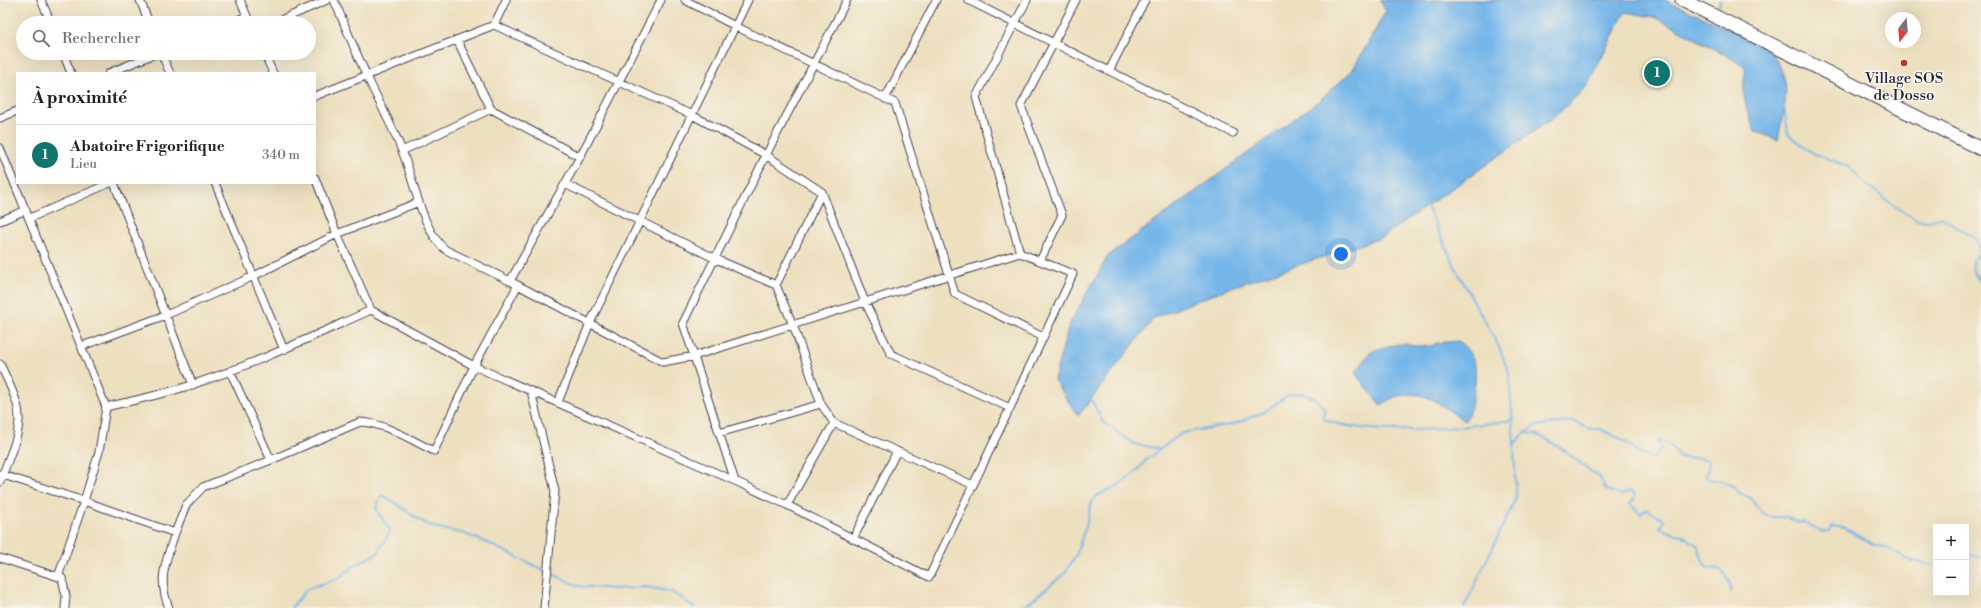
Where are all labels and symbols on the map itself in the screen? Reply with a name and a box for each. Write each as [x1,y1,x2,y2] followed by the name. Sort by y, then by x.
[1885,12,1921,48] north arrow
[1644,58,1670,88] pin: 1
[1899,58,1909,68] marker: Village SOS de Dosso
[1864,69,1943,105] place label: Village SOS de Dosso
[1331,244,1351,264] your location

